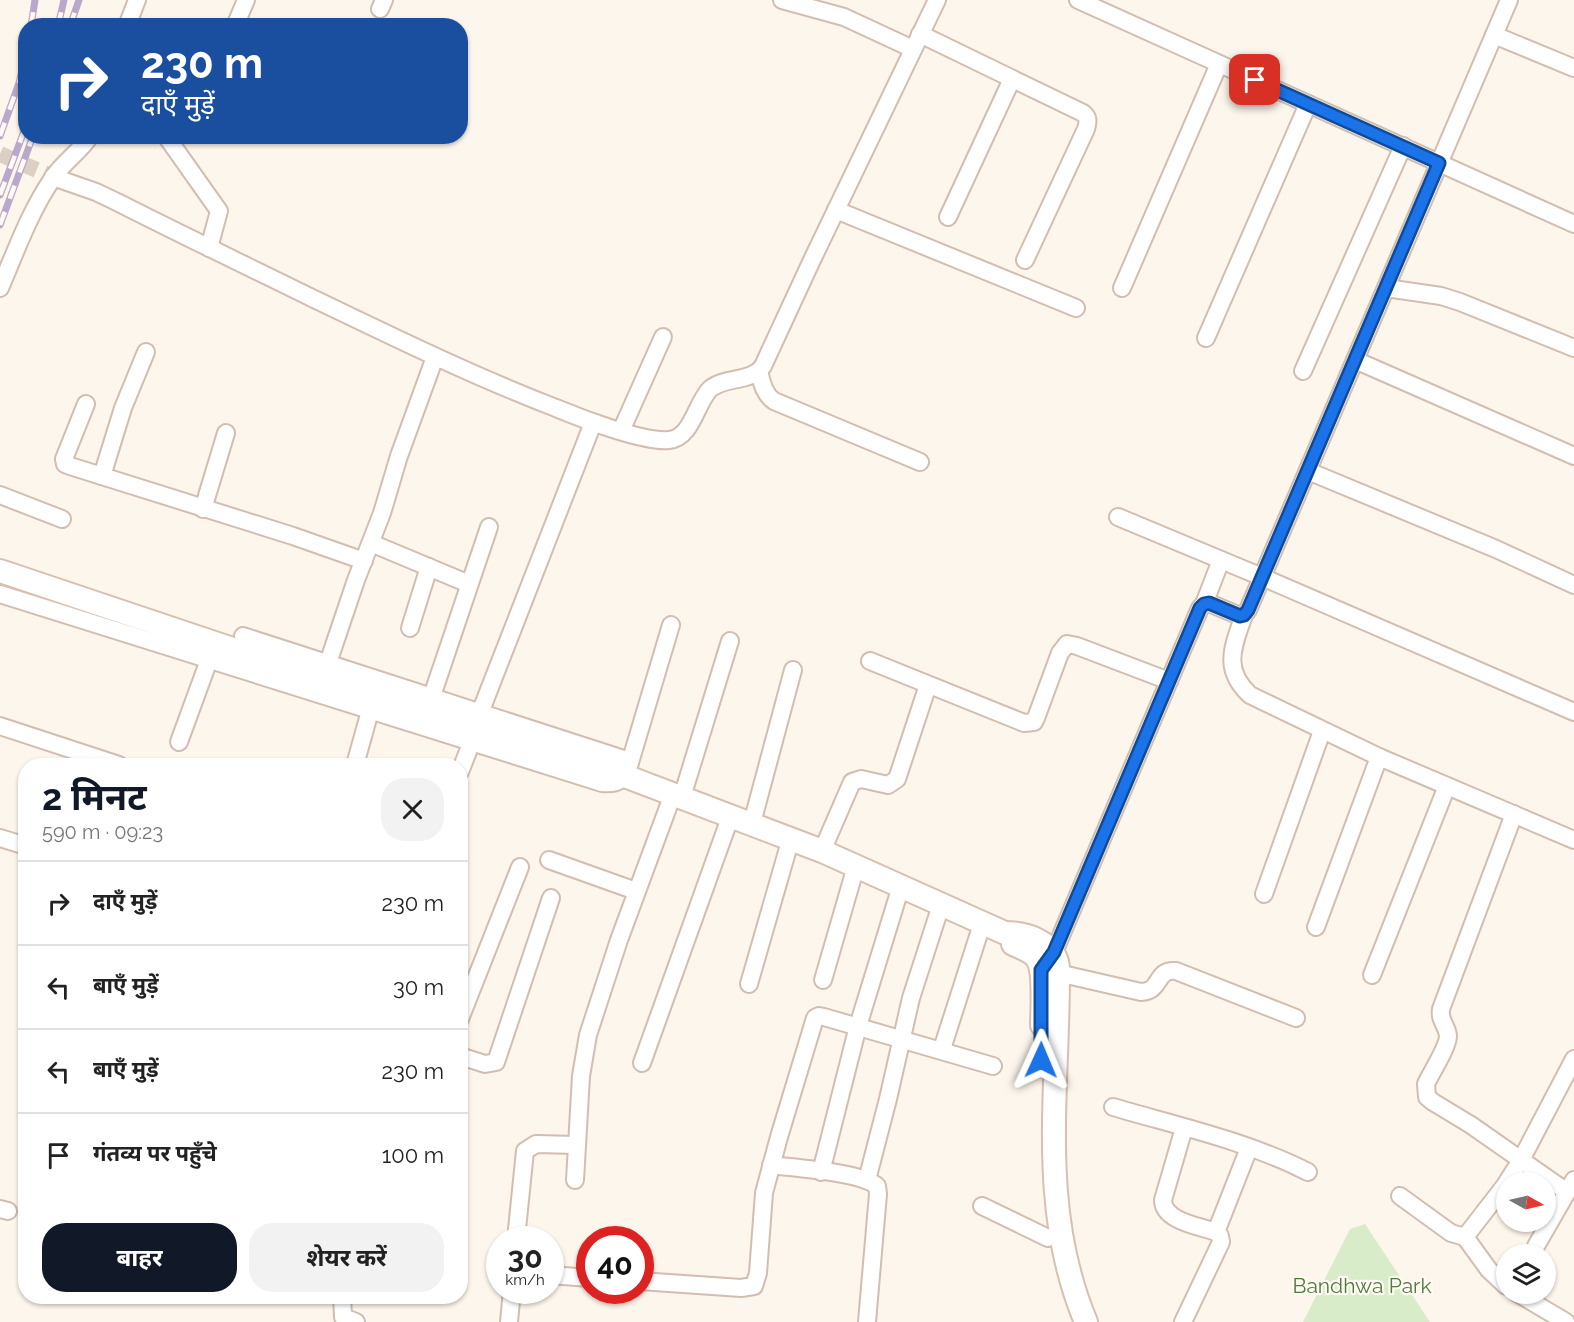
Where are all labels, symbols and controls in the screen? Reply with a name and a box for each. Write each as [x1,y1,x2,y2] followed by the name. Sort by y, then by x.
[141,39,263,88] text: 230 m
[42,42,120,120] icon: right
[1229,54,1280,105] pin
[1238,63,1271,96] icon: arrive
[141,89,215,120] text: दाएँ मुड़ें
[42,776,147,818] text: 2 मिनट
[381,778,444,841] button: close
[42,820,163,844] text: 590 m · 09:23
[42,887,75,920] icon: right
[93,888,157,914] text: दाएँ मुड़ें
[381,890,444,916] text: 230 m
[42,971,75,1004] icon: left
[93,972,159,998] text: बाएँ मुड़ें
[393,974,444,1000] text: 30 m
[1009,1028,1073,1092] position arrow
[42,1055,75,1088] icon: left
[93,1056,159,1082] text: बाएँ मुड़ें
[381,1058,444,1084] text: 230 m
[42,1139,75,1172] icon: arrive
[93,1140,217,1166] text: गंतव्य पर पहुँचे
[382,1142,444,1168] text: 100 m
[1496,1172,1556,1232] north arrow
[1496,1172,1556,1304] map controls
[42,1223,237,1292] button: बाहर
[249,1223,444,1292] button: शेयर करें
[576,1226,654,1304] speed limit sign: 40
[507,1240,543,1275] text: 30
[1496,1244,1556,1304] button: layers
[505,1271,545,1289] text: km/h
[1292,1273,1432,1298] park label: Bandhwa Park

